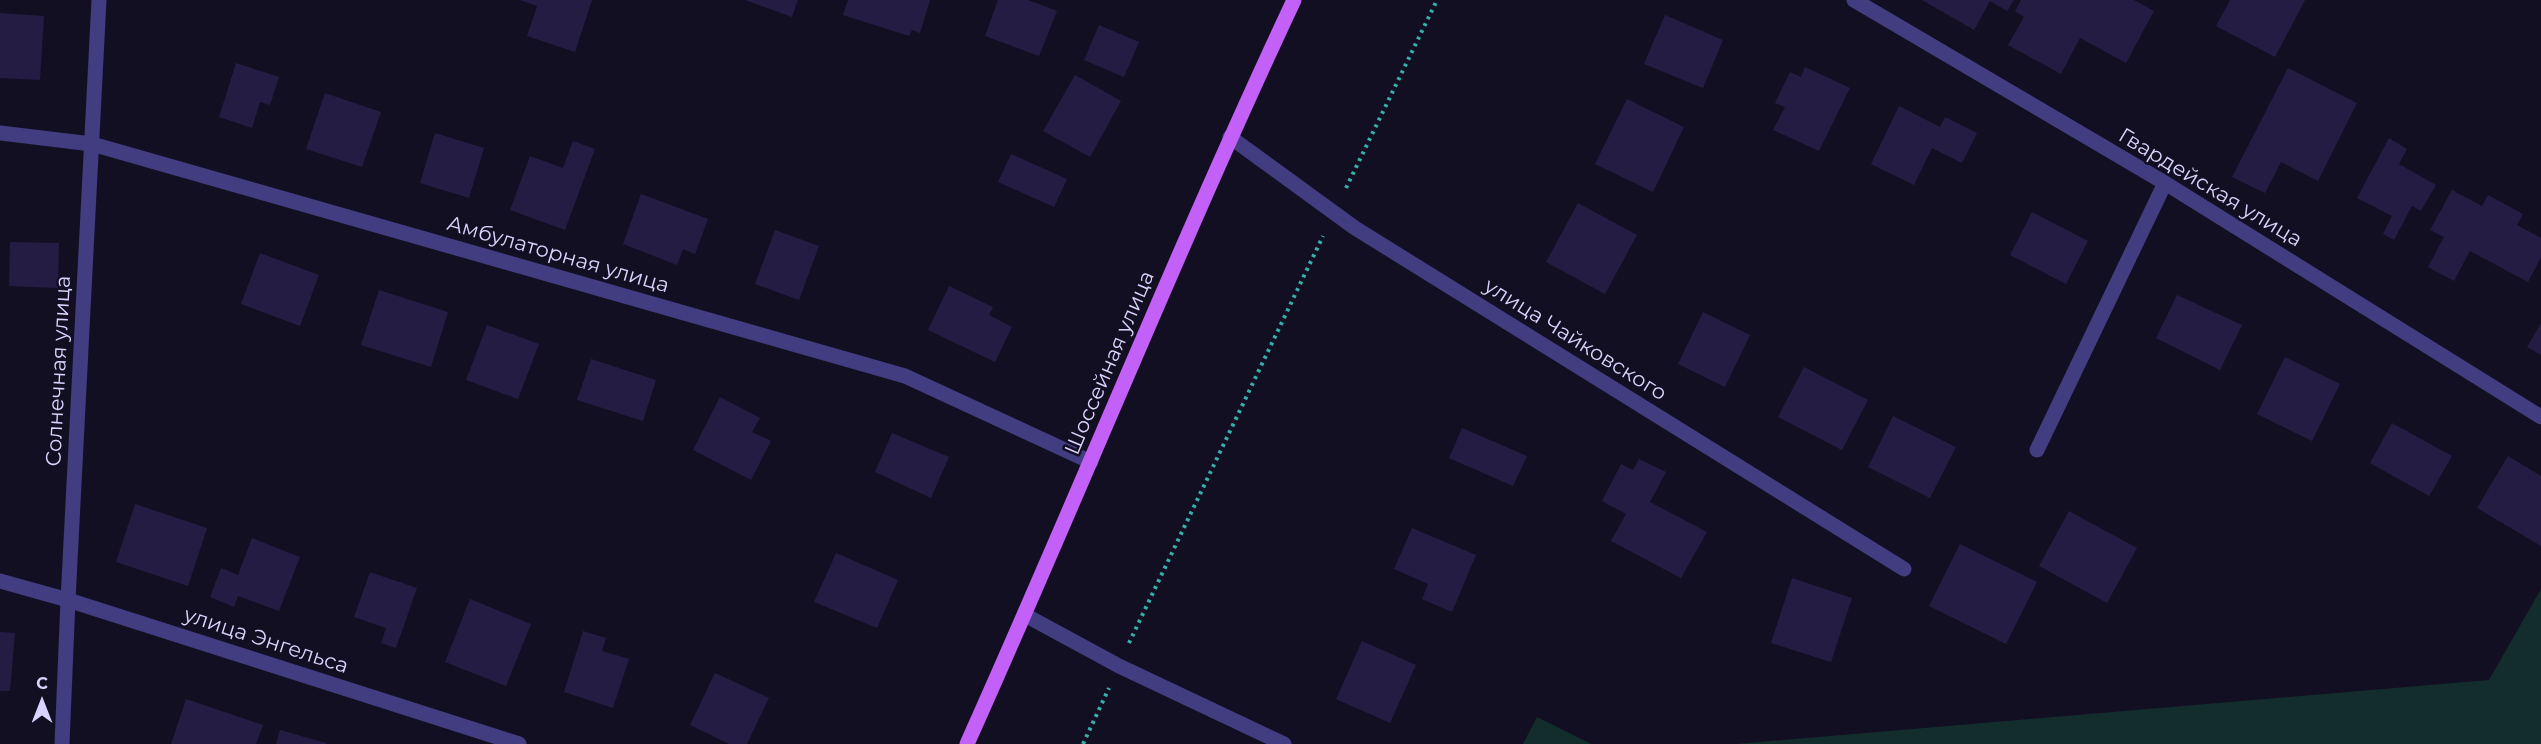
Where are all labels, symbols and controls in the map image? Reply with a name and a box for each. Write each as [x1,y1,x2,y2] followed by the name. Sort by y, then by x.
[2114,123,2306,253] street label: Гвардейская улица
[444,211,672,299] street label: Амбулаторная улица
[1060,267,1160,459] street label: Шоссейная улица
[1479,274,1671,406] street label: улица Чайковского
[41,275,77,467] street label: Солнечная улица
[181,603,351,679] street label: улица Энгельса
[12,672,72,732] north arrow
[36,674,48,693] text: С

